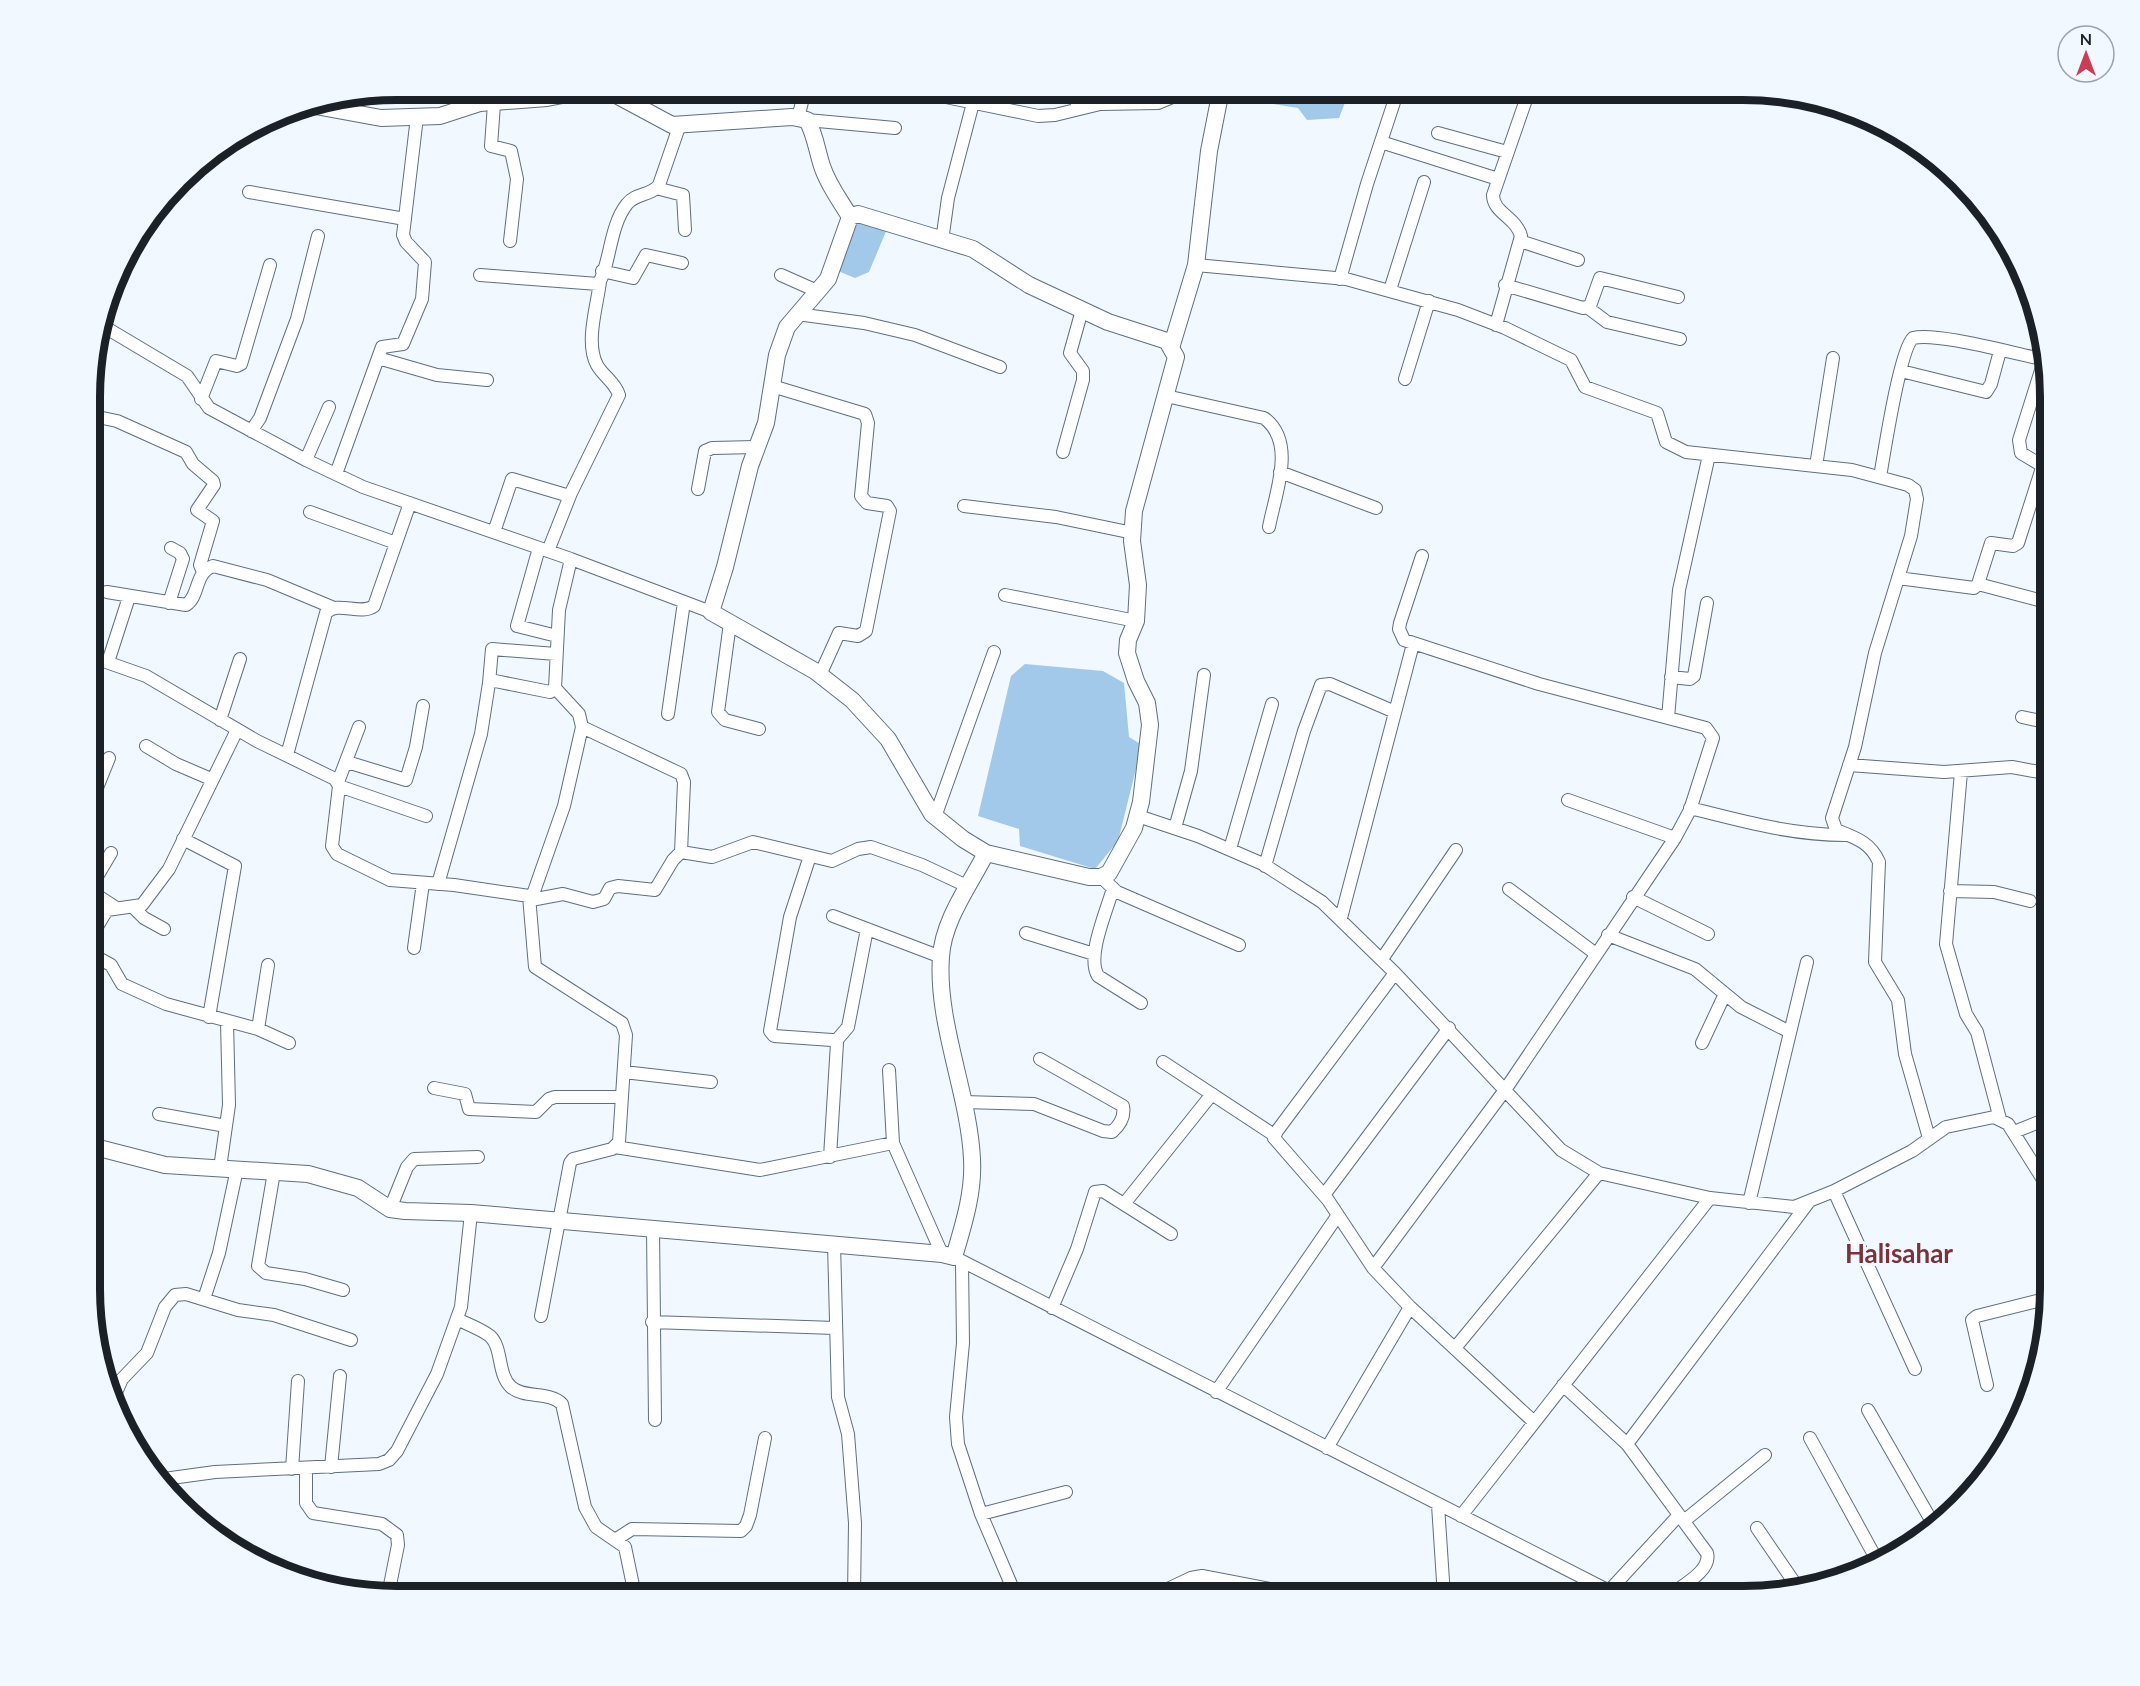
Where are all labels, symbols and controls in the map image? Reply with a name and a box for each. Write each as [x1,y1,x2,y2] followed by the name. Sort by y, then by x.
[2056,24,2116,84] north arrow
[2080,29,2092,48] text: N
[1845,1237,1953,1269] district label: Halisahar

